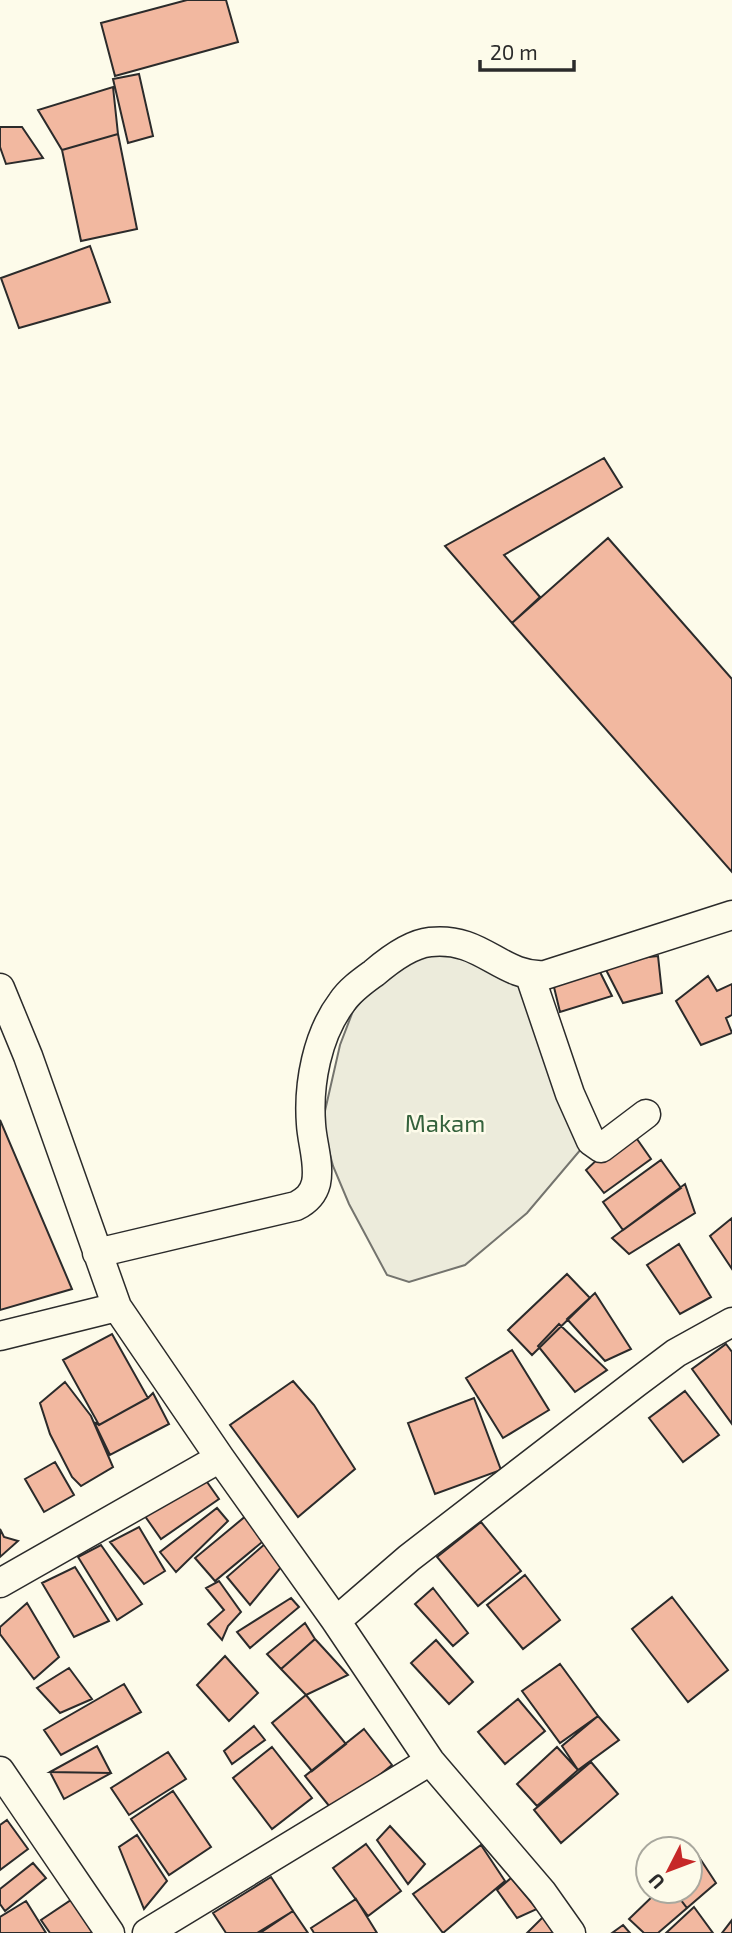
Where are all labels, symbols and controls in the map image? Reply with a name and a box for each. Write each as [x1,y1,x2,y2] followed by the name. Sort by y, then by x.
[480,28,574,72] scale bar
[490,39,538,64] text: 20 m
[405,1108,485,1137] park label: Makam
[634,1835,704,1905] north arrow
[643,1869,669,1894] text: U

